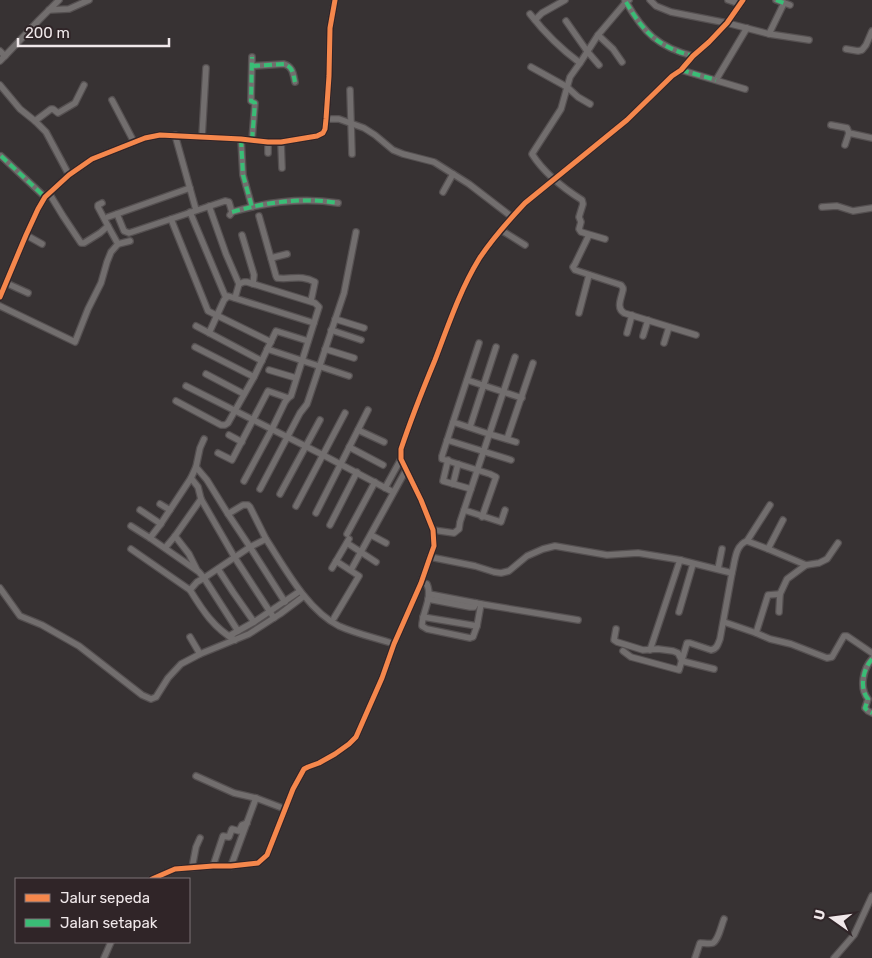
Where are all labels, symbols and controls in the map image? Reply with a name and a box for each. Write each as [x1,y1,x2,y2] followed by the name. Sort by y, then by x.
[18,15,169,47] scale bar
[25,24,70,42] text: 200 m
[15,878,190,943] legend
[60,889,150,907] text: Jalur sepeda
[807,893,857,943] north arrow
[810,908,829,922] text: U
[60,914,158,932] text: Jalan setapak

